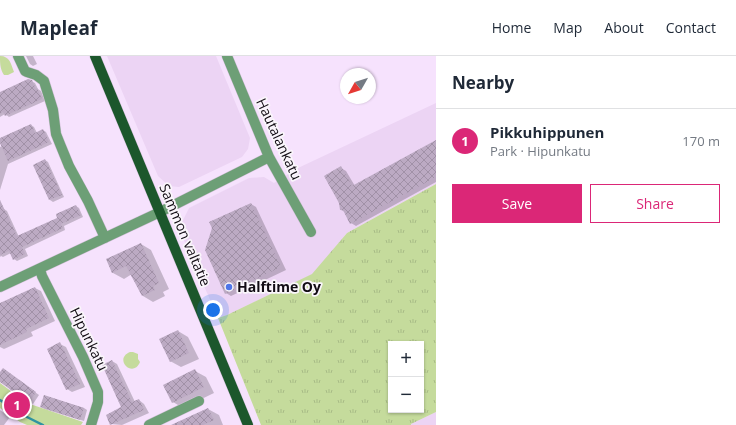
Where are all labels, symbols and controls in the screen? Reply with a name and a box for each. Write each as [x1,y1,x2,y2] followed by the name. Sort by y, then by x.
[20,15,97,41] text: Mapleaf
[492,18,531,37] text: Home
[553,18,582,37] text: Map
[604,18,644,37] text: About
[666,18,716,37] text: Contact
[340,68,376,104] north arrow
[452,71,514,94] text: Nearby
[252,95,307,183] street label: Hautalankatu
[490,122,604,142] text: Pikkuhippunen
[461,132,469,150] text: 1
[682,132,720,150] text: 170 m
[490,142,591,160] text: Park · Hipunkatu
[155,181,216,289] street label: Sammon valtatie
[452,184,582,223] button: Save
[590,184,720,223] button: Share
[237,277,321,296] place label: Halftime Oy
[224,282,234,292] marker: Halftime Oy
[203,300,223,320] your location
[66,304,113,374] street label: Hipunkatu
[388,341,424,413] map controls
[388,341,424,377] button: +
[388,377,424,413] button: −
[4,390,30,420] pin: 1

